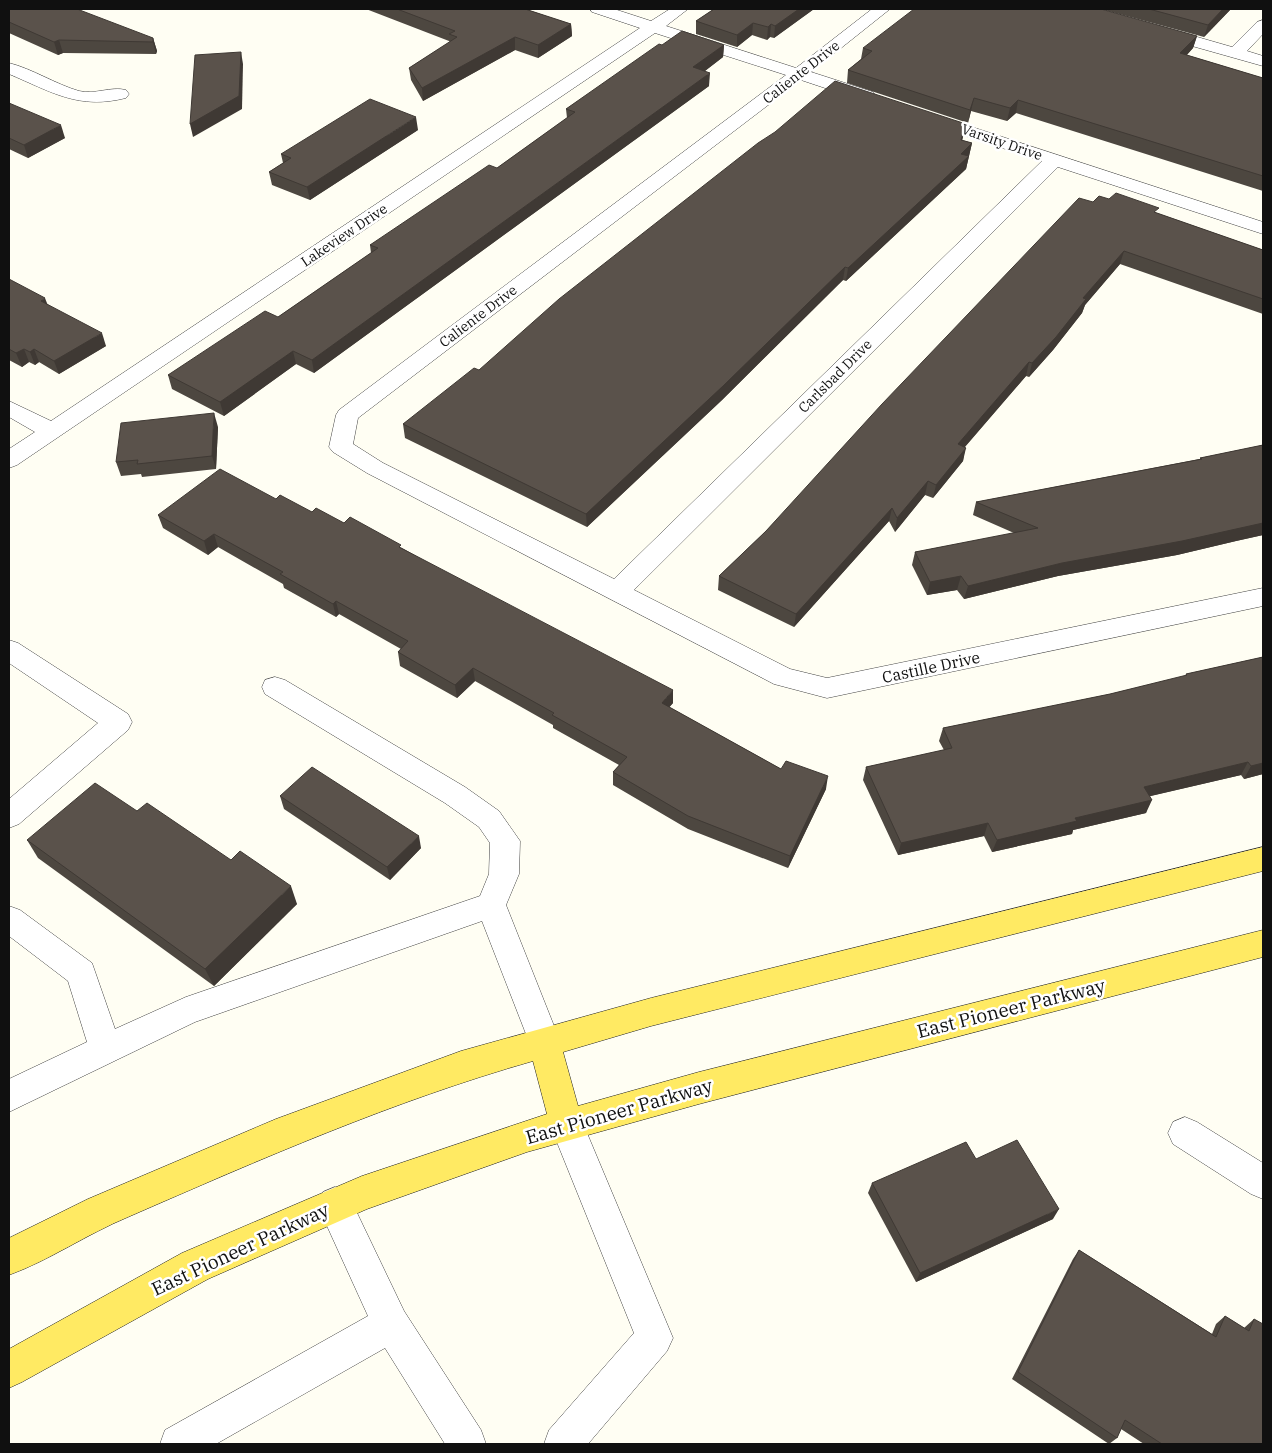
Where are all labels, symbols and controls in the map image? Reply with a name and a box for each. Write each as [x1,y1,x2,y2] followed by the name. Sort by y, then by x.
[759,36,843,108] street label: Caliente Drive
[959,120,1045,164] street label: Varsity Drive
[297,199,391,271] street label: Lakeview Drive
[436,281,520,351] street label: Caliente Drive
[794,335,876,417] street label: Carlsbad Drive
[880,647,982,687] street label: Castille Drive
[914,973,1108,1043] street label: East Pioneer Parkway
[523,1073,716,1149] street label: East Pioneer Parkway
[147,1197,333,1301] street label: East Pioneer Parkway

